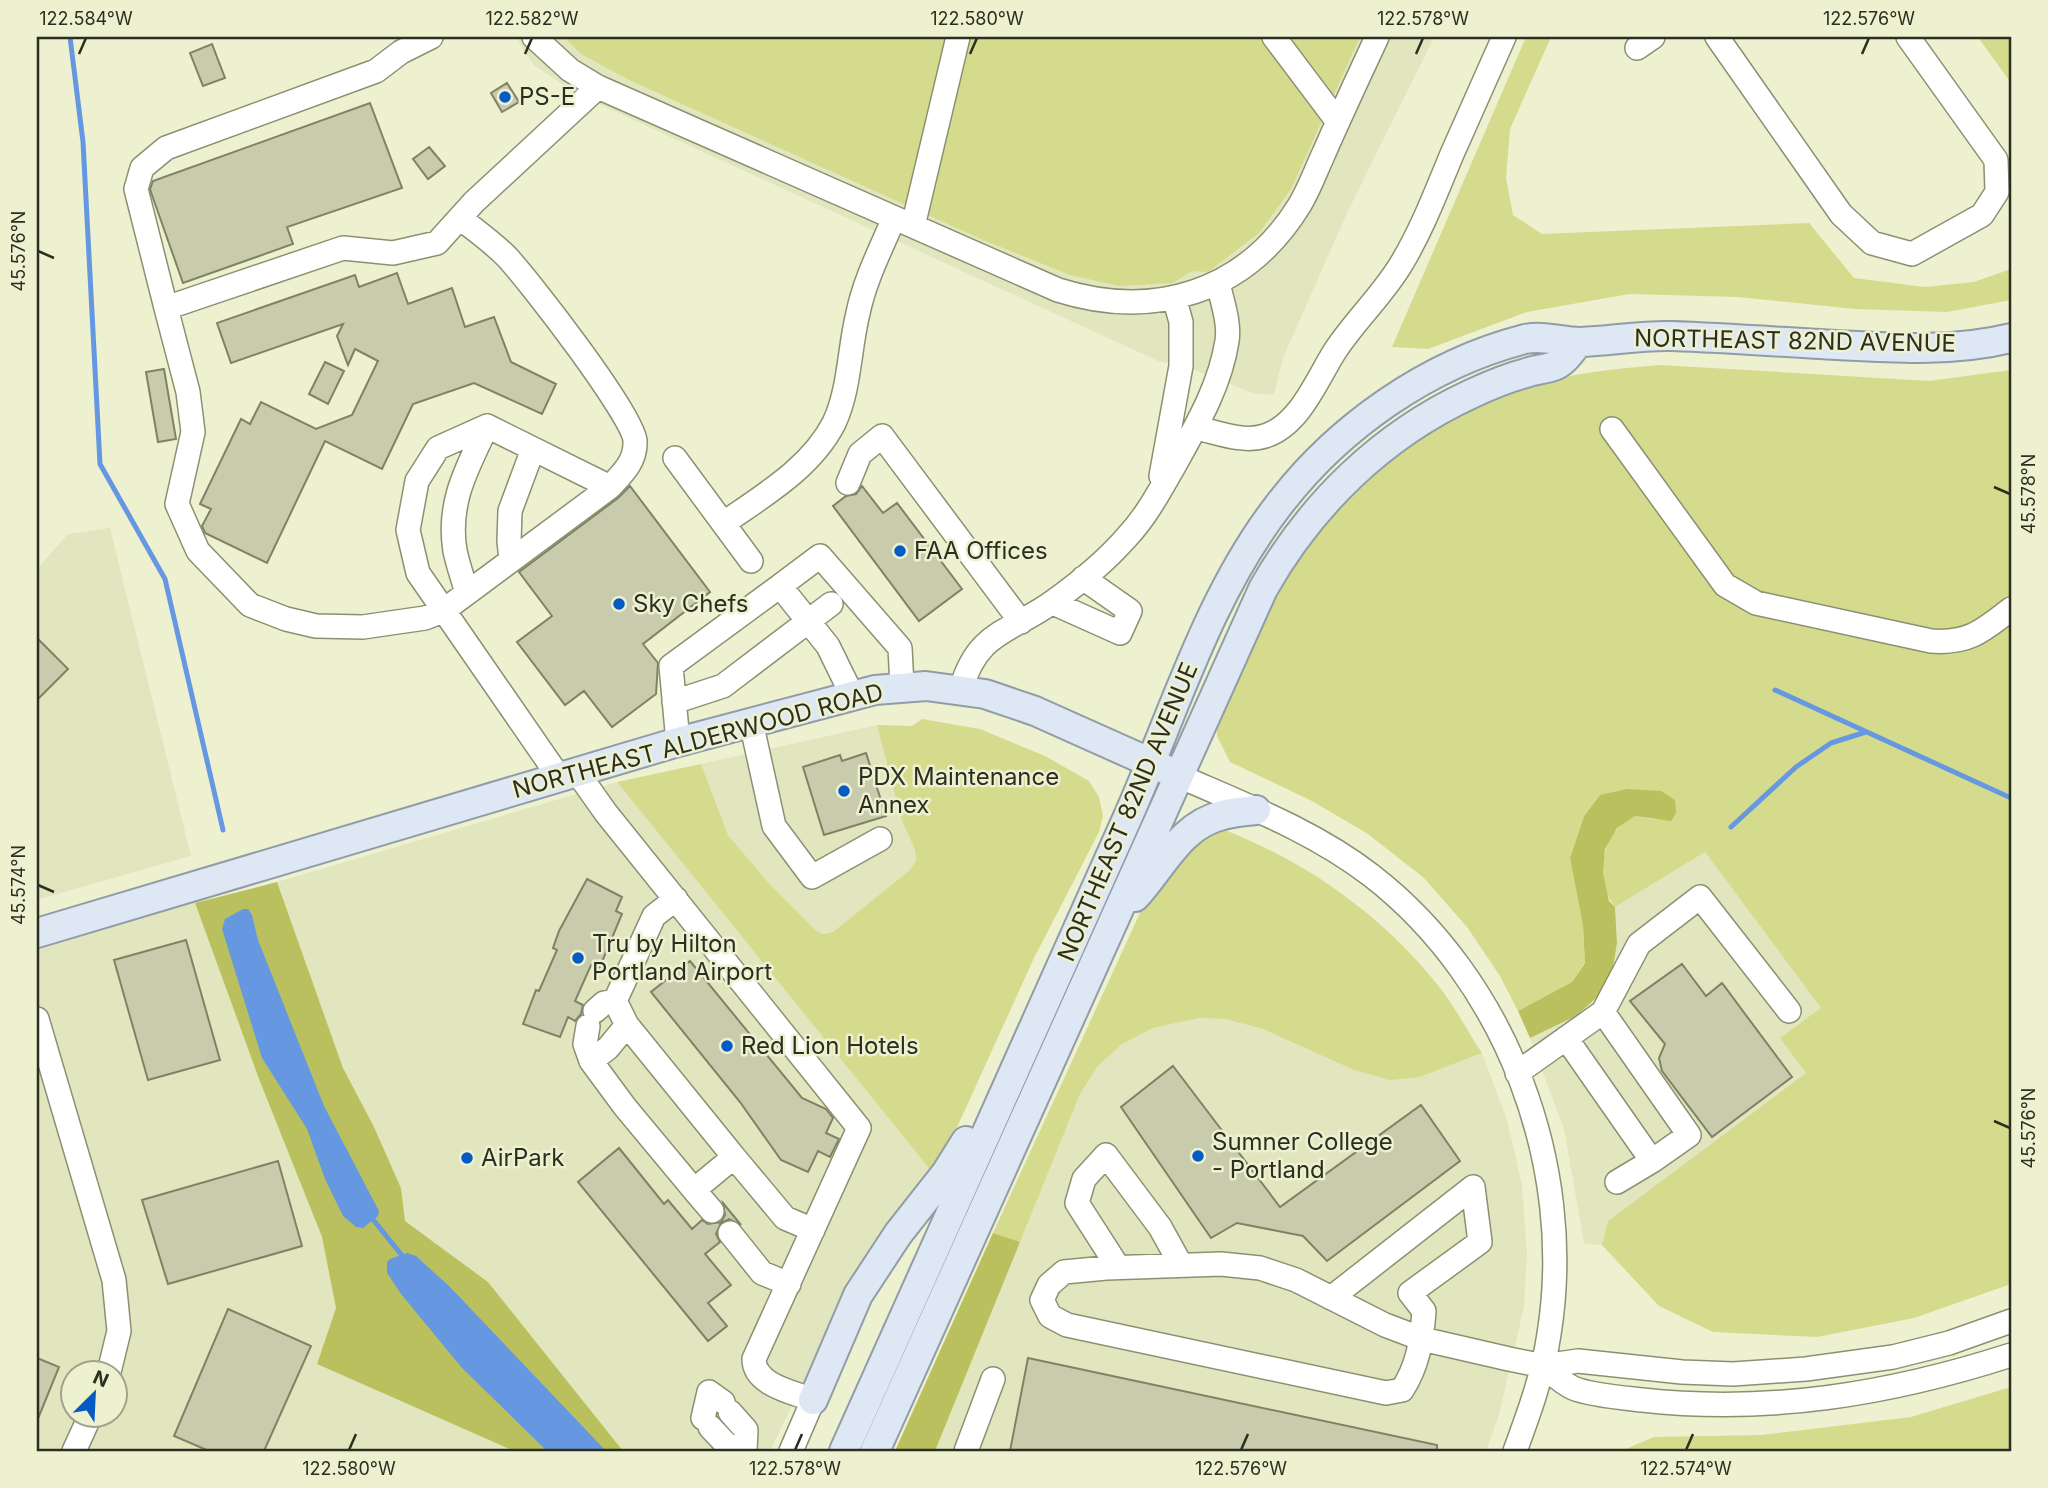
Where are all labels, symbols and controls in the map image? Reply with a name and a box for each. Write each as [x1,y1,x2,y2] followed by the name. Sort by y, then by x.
[39,8,133,29] text: 122.584°W
[485,8,579,29] text: 122.582°W
[930,8,1024,29] text: 122.580°W
[1377,8,1469,29] text: 122.578°W
[1823,8,1915,29] text: 122.576°W
[519,82,575,111] place label: PS-E
[497,89,513,105] marker: PS-E
[8,211,29,291] text: 45.576°N
[1634,323,1956,358] street label: NORTHEAST 82ND AVENUE
[2018,454,2039,534] text: 45.578°N
[914,536,1048,565] place label: FAA Offices
[892,543,908,559] marker: FAA Offices
[633,589,749,618] place label: Sky Chefs
[611,596,627,612] marker: Sky Chefs
[1051,658,1204,966] street label: NORTHEAST 82ND AVENUE
[509,677,886,804] street label: NORTHEAST ALDERWOOD ROAD
[858,762,1059,819] place label: PDX Maintenance Annex
[836,783,852,799] marker: PDX Maintenance Annex
[8,845,29,925] text: 45.574°N
[592,929,772,986] place label: Tru by Hilton Portland Airport
[570,950,586,966] marker: Tru by Hilton Portland Airport
[741,1031,919,1060] place label: Red Lion Hotels
[719,1038,735,1054] marker: Red Lion Hotels
[2018,1088,2039,1168] text: 45.576°N
[1212,1127,1393,1184] place label: Sumner College - Portland
[481,1143,564,1172] place label: AirPark
[1190,1148,1206,1164] marker: Sumner College - Portland
[459,1150,475,1166] marker: AirPark
[60,1358,130,1428] north arrow
[89,1365,112,1392] text: N
[302,1458,396,1479] text: 122.580°W
[749,1458,841,1479] text: 122.578°W
[1195,1458,1287,1479] text: 122.576°W
[1640,1458,1732,1479] text: 122.574°W

